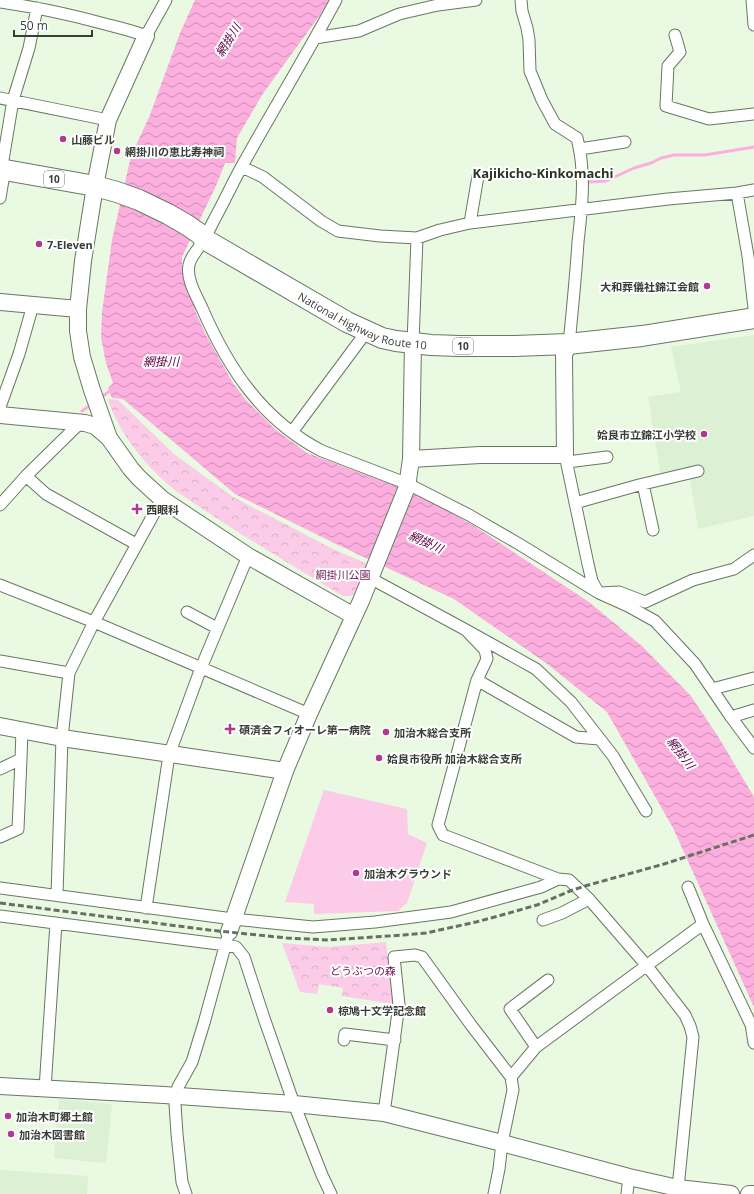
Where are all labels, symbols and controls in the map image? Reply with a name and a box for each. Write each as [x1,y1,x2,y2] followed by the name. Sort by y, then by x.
[14,12,92,38] scale bar
[20,17,48,34] text: 50 m
[211,19,246,60] water label: 網掛川
[71,132,115,147] place label: 山藤ビル
[58,134,68,144] marker: 山藤ビル
[125,144,224,159] place label: 網掛川の恵比寿神祠
[112,146,122,156] marker: 網掛川の恵比寿神祠
[473,164,614,182] district label: Kajikicho-Kinkomachi
[44,171,64,187] road number: 10
[47,237,93,252] place label: 7-Eleven
[34,239,44,249] marker: 7-Eleven
[600,279,699,294] place label: 大和葬儀社錦江会館
[702,281,712,291] marker: 大和葬儀社錦江会館
[296,288,428,352] street label: National Highway Route 10
[453,338,473,354] road number: 10
[143,353,181,370] water label: 網掛川
[597,427,696,442] place label: 姶良市立錦江小学校
[699,429,709,439] marker: 姶良市立錦江小学校
[146,502,179,517] place label: 西眼科
[131,503,143,515] marker: 西眼科
[406,527,448,558] water label: 網掛川
[316,567,371,582] park label: 網掛川公園
[239,722,371,737] place label: 碩済会フィオーレ第一病院
[224,723,236,735] marker: 碩済会フィオーレ第一病院
[394,725,471,740] place label: 加治木総合支所
[381,727,391,737] marker: 加治木総合支所
[663,734,700,774] water label: 網掛川
[387,751,522,766] place label: 姶良市役所 加治木総合支所
[374,753,384,763] marker: 姶良市役所 加治木総合支所
[364,866,452,881] place label: 加治木グラウンド
[351,868,361,878] marker: 加治木グラウンド
[330,963,396,978] park label: どうぶつの森
[338,1003,426,1018] place label: 椋鳩十文学記念館
[325,1005,335,1015] marker: 椋鳩十文学記念館
[16,1109,93,1124] place label: 加治木町郷土館
[3,1111,13,1121] marker: 加治木町郷土館
[19,1127,85,1142] place label: 加治木図書館
[6,1129,16,1139] marker: 加治木図書館

